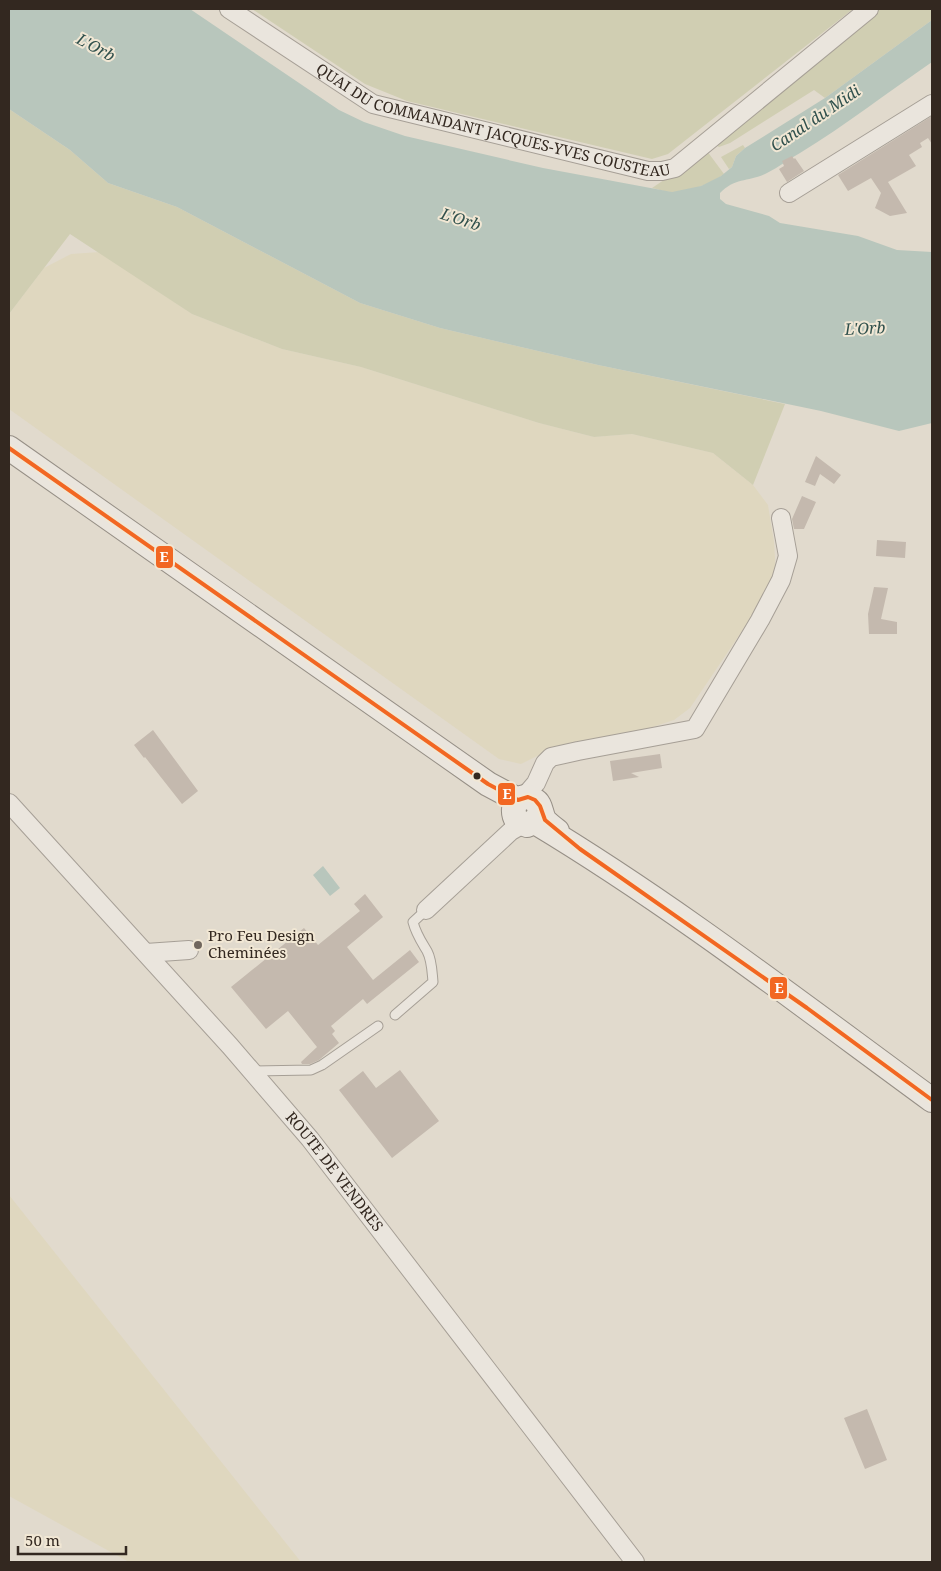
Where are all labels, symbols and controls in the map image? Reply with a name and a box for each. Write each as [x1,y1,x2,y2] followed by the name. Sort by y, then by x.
[72,27,119,66] water label: L'Orb
[313,58,672,180] street label: QUAI DU COMMANDANT JACQUES-YVES COUSTEAU
[766,80,864,156] water label: Canal du Midi
[437,202,484,236] water label: L'Orb
[843,316,886,340] water label: L'Orb
[155,545,174,569] line badge: E
[159,547,169,566] text: E
[472,771,482,781] unlabelled marker
[497,782,516,806] line badge: E
[502,784,512,803] text: E
[208,925,315,962] place label: Pro Feu Design Cheminées
[192,939,204,951] marker: Pro Feu Design Cheminées
[769,976,788,1000] line badge: E
[774,978,784,997] text: E
[282,1107,388,1235] street label: ROUTE DE VENDRES
[18,1524,125,1556] scale bar
[25,1530,60,1550] text: 50 m

